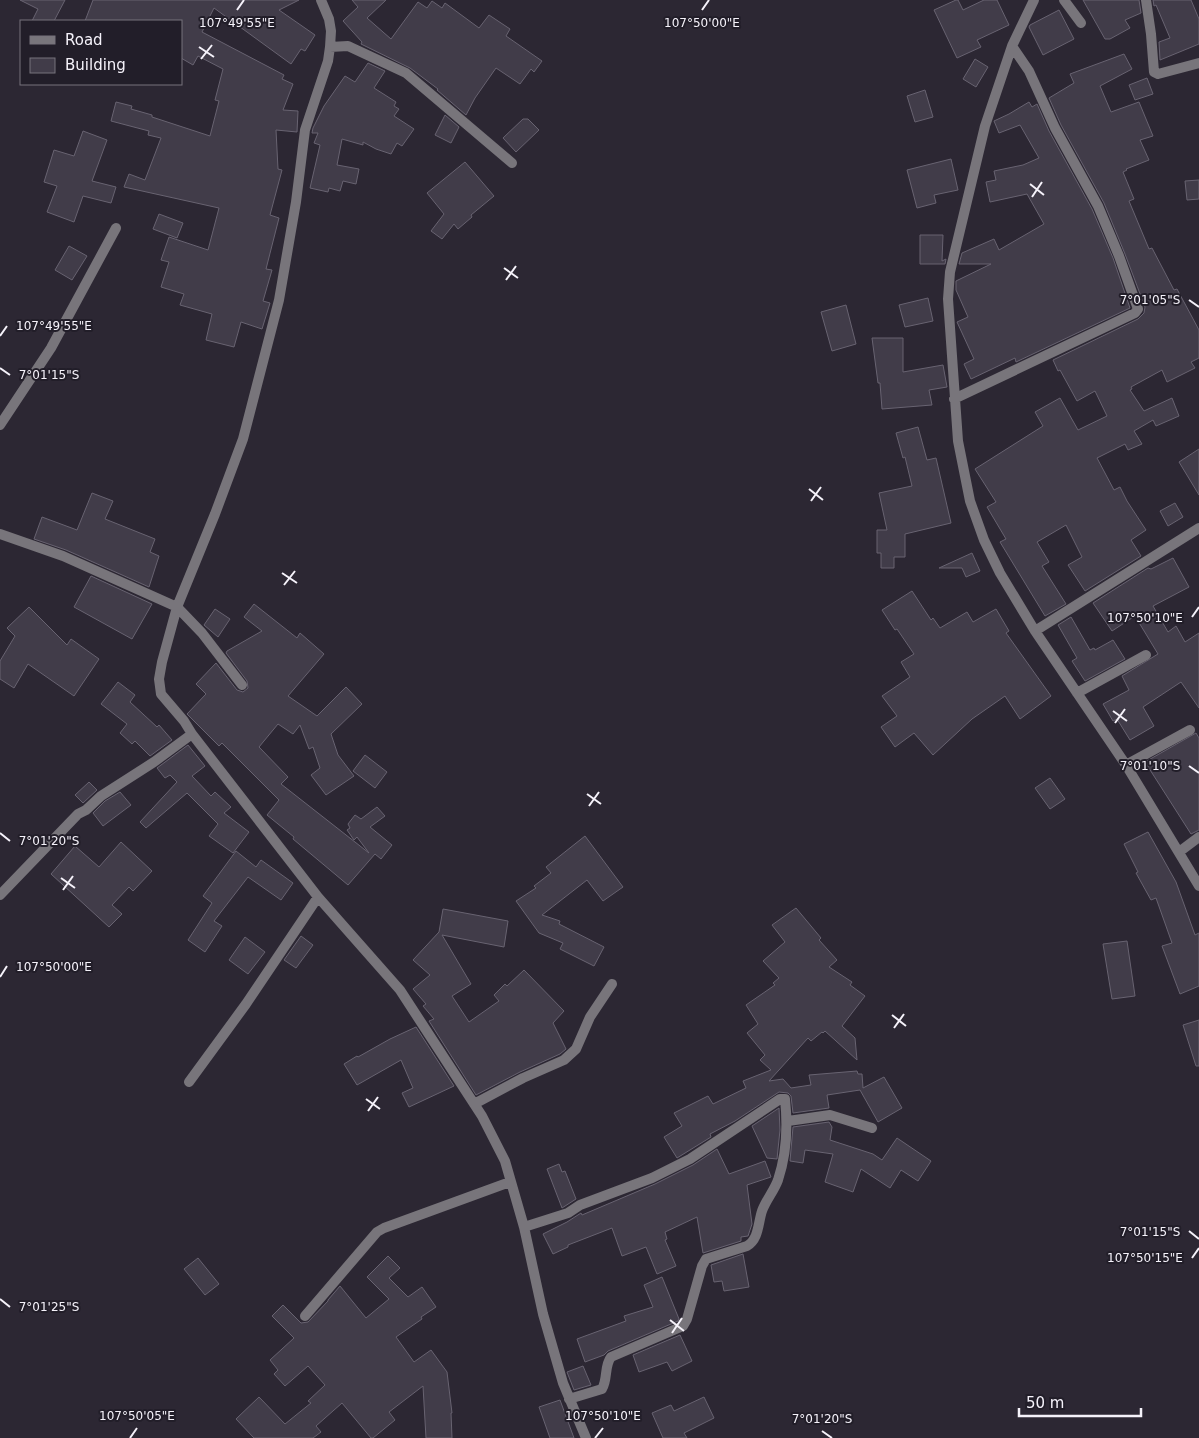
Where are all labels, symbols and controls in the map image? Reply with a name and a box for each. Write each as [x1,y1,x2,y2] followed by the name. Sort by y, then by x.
[199,16,275,30] text: 107°49'55"E
[664,16,740,30] text: 107°50'00"E
[20,20,182,85] legend
[65,31,103,49] text: Road
[65,56,126,74] text: Building
[1120,293,1180,307] text: 7°01'05"S
[16,319,92,333] text: 107°49'55"E
[19,368,79,382] text: 7°01'15"S
[1107,611,1183,625] text: 107°50'10"E
[1120,759,1180,773] text: 7°01'10"S
[19,834,79,848] text: 7°01'20"S
[16,960,92,974] text: 107°50'00"E
[1120,1225,1180,1239] text: 7°01'15"S
[1107,1251,1183,1265] text: 107°50'15"E
[19,1300,79,1314] text: 7°01'25"S
[1019,1386,1142,1418] scale bar
[1026,1394,1064,1412] text: 50 m
[99,1409,175,1423] text: 107°50'05"E
[565,1409,641,1423] text: 107°50'10"E
[792,1412,852,1426] text: 7°01'20"S

